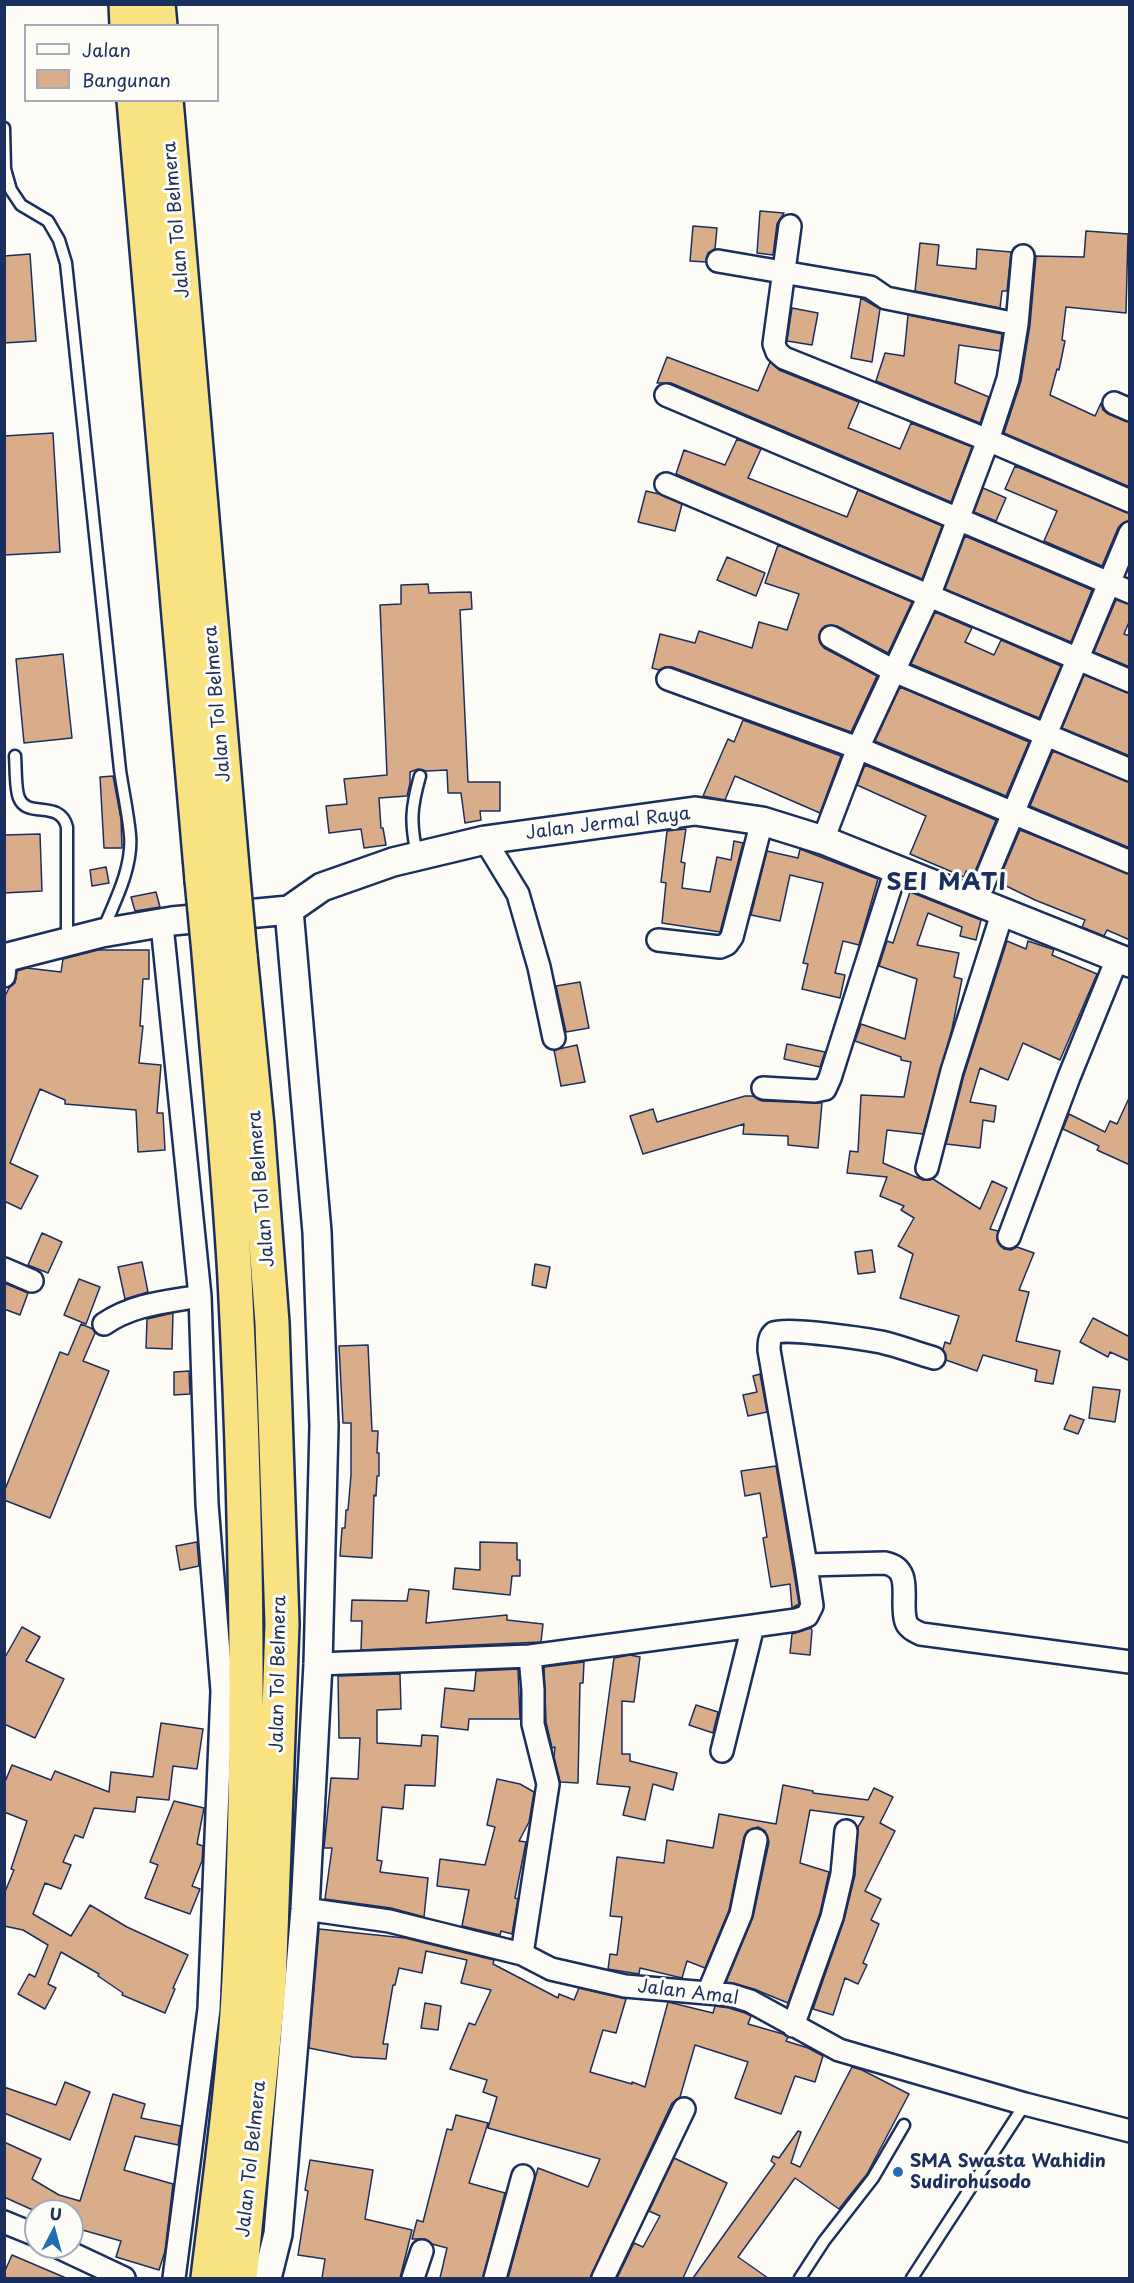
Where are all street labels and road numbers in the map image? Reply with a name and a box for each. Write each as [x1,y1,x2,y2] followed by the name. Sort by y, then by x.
[159,141,195,299] street label: Jalan Tol Belmera
[200,625,236,783] street label: Jalan Tol Belmera
[525,803,691,845] street label: Jalan Jermal Raya
[244,1110,280,1268] street label: Jalan Tol Belmera
[267,1595,291,1753] street label: Jalan Tol Belmera
[636,1976,740,2010] street label: Jalan Amal
[233,2080,271,2238] street label: Jalan Tol Belmera

